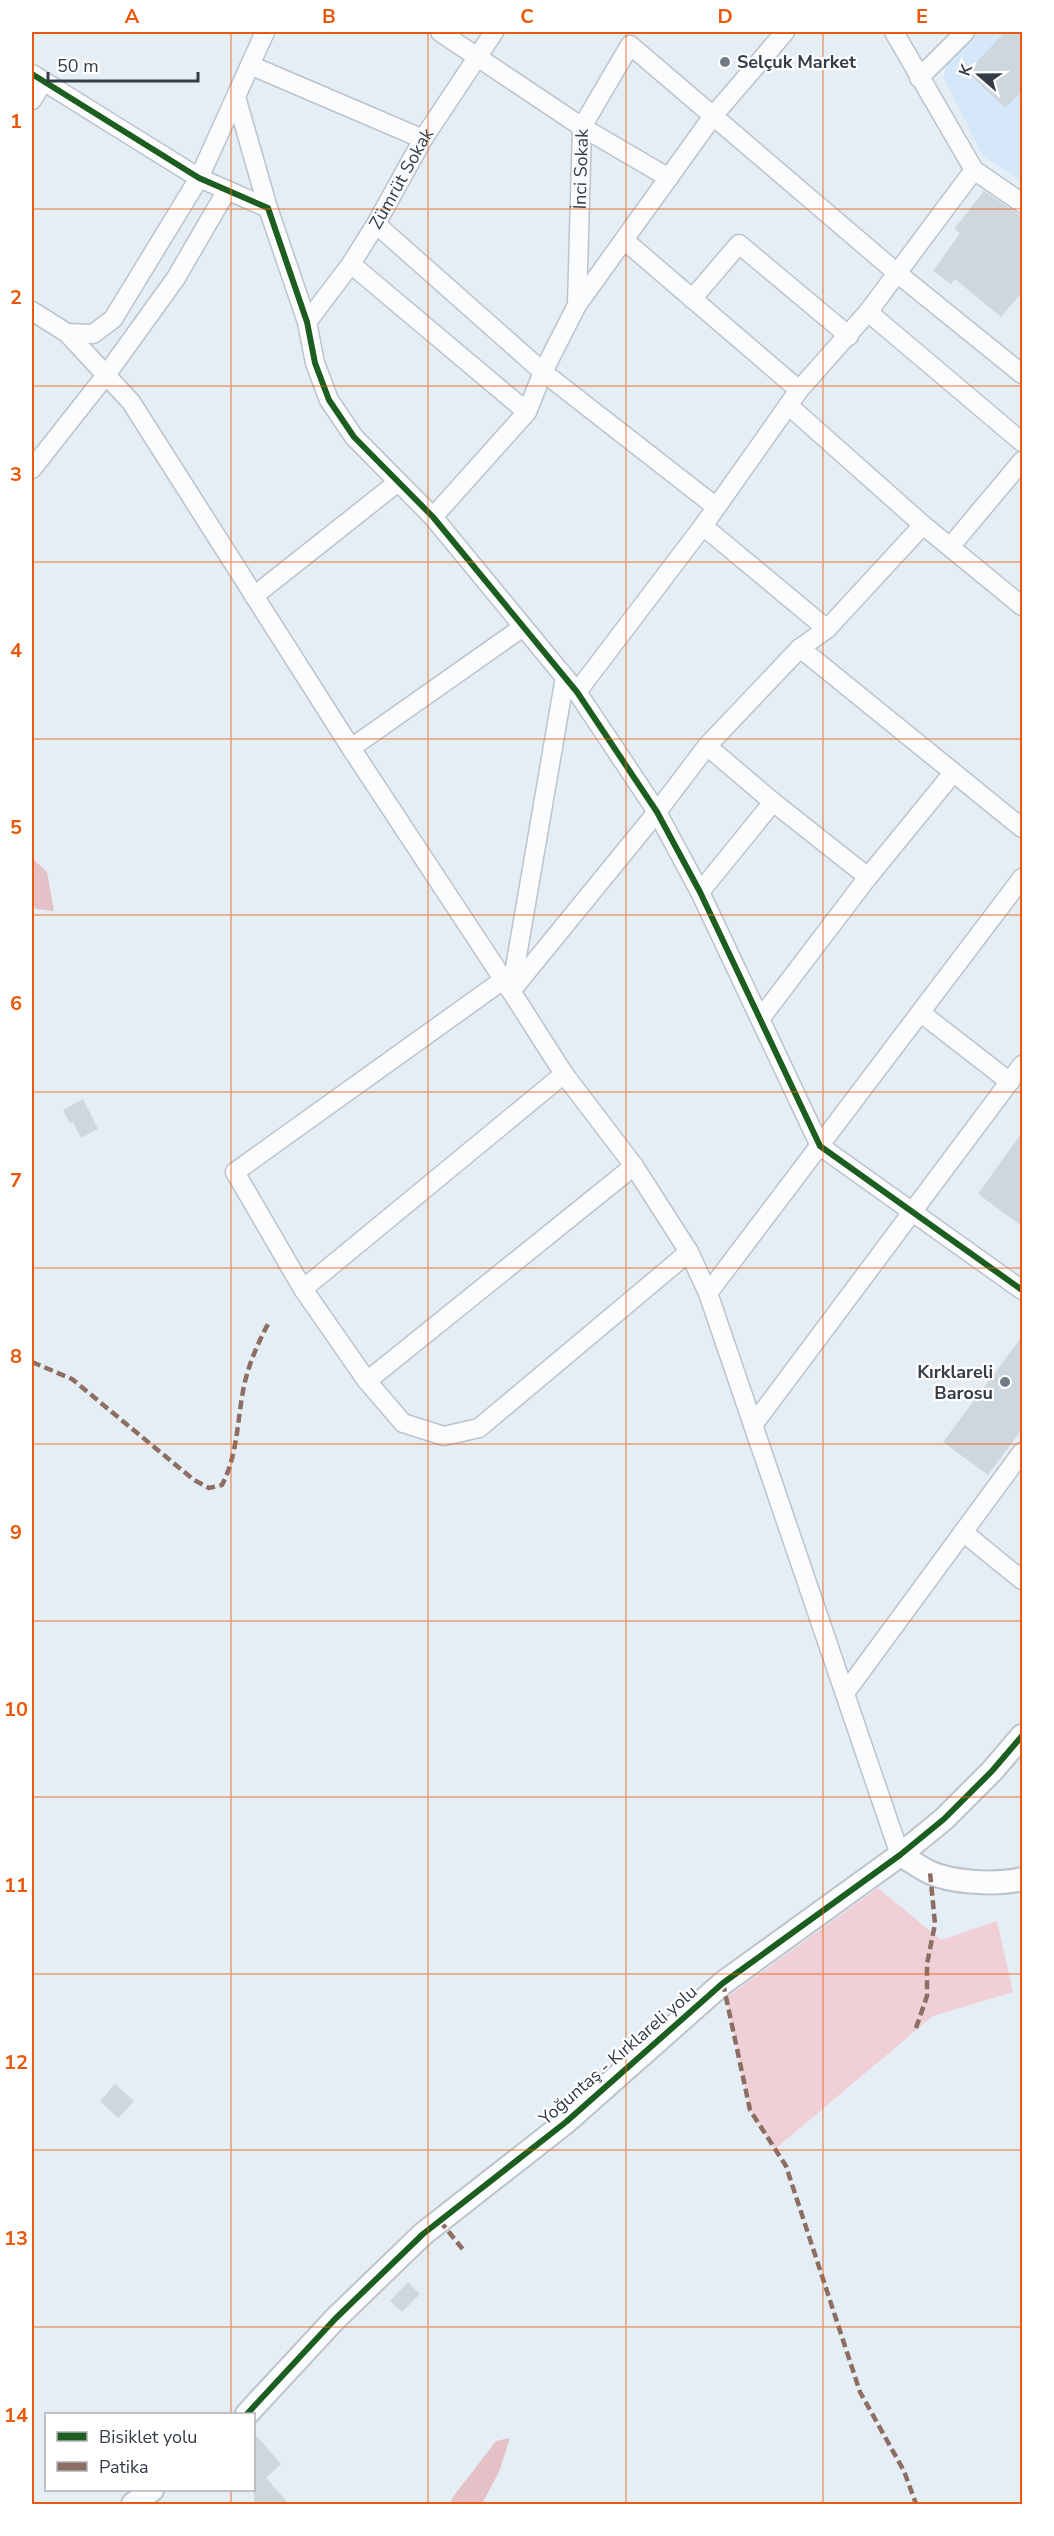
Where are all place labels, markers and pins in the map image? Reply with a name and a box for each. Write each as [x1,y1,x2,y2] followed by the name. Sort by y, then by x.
[737,50,856,74] place label: Selçuk Market
[718,55,732,69] marker: Selçuk Market
[917,1360,993,1405] place label: Kırklareli Barosu
[998,1375,1012,1389] marker: Kırklareli Barosu

